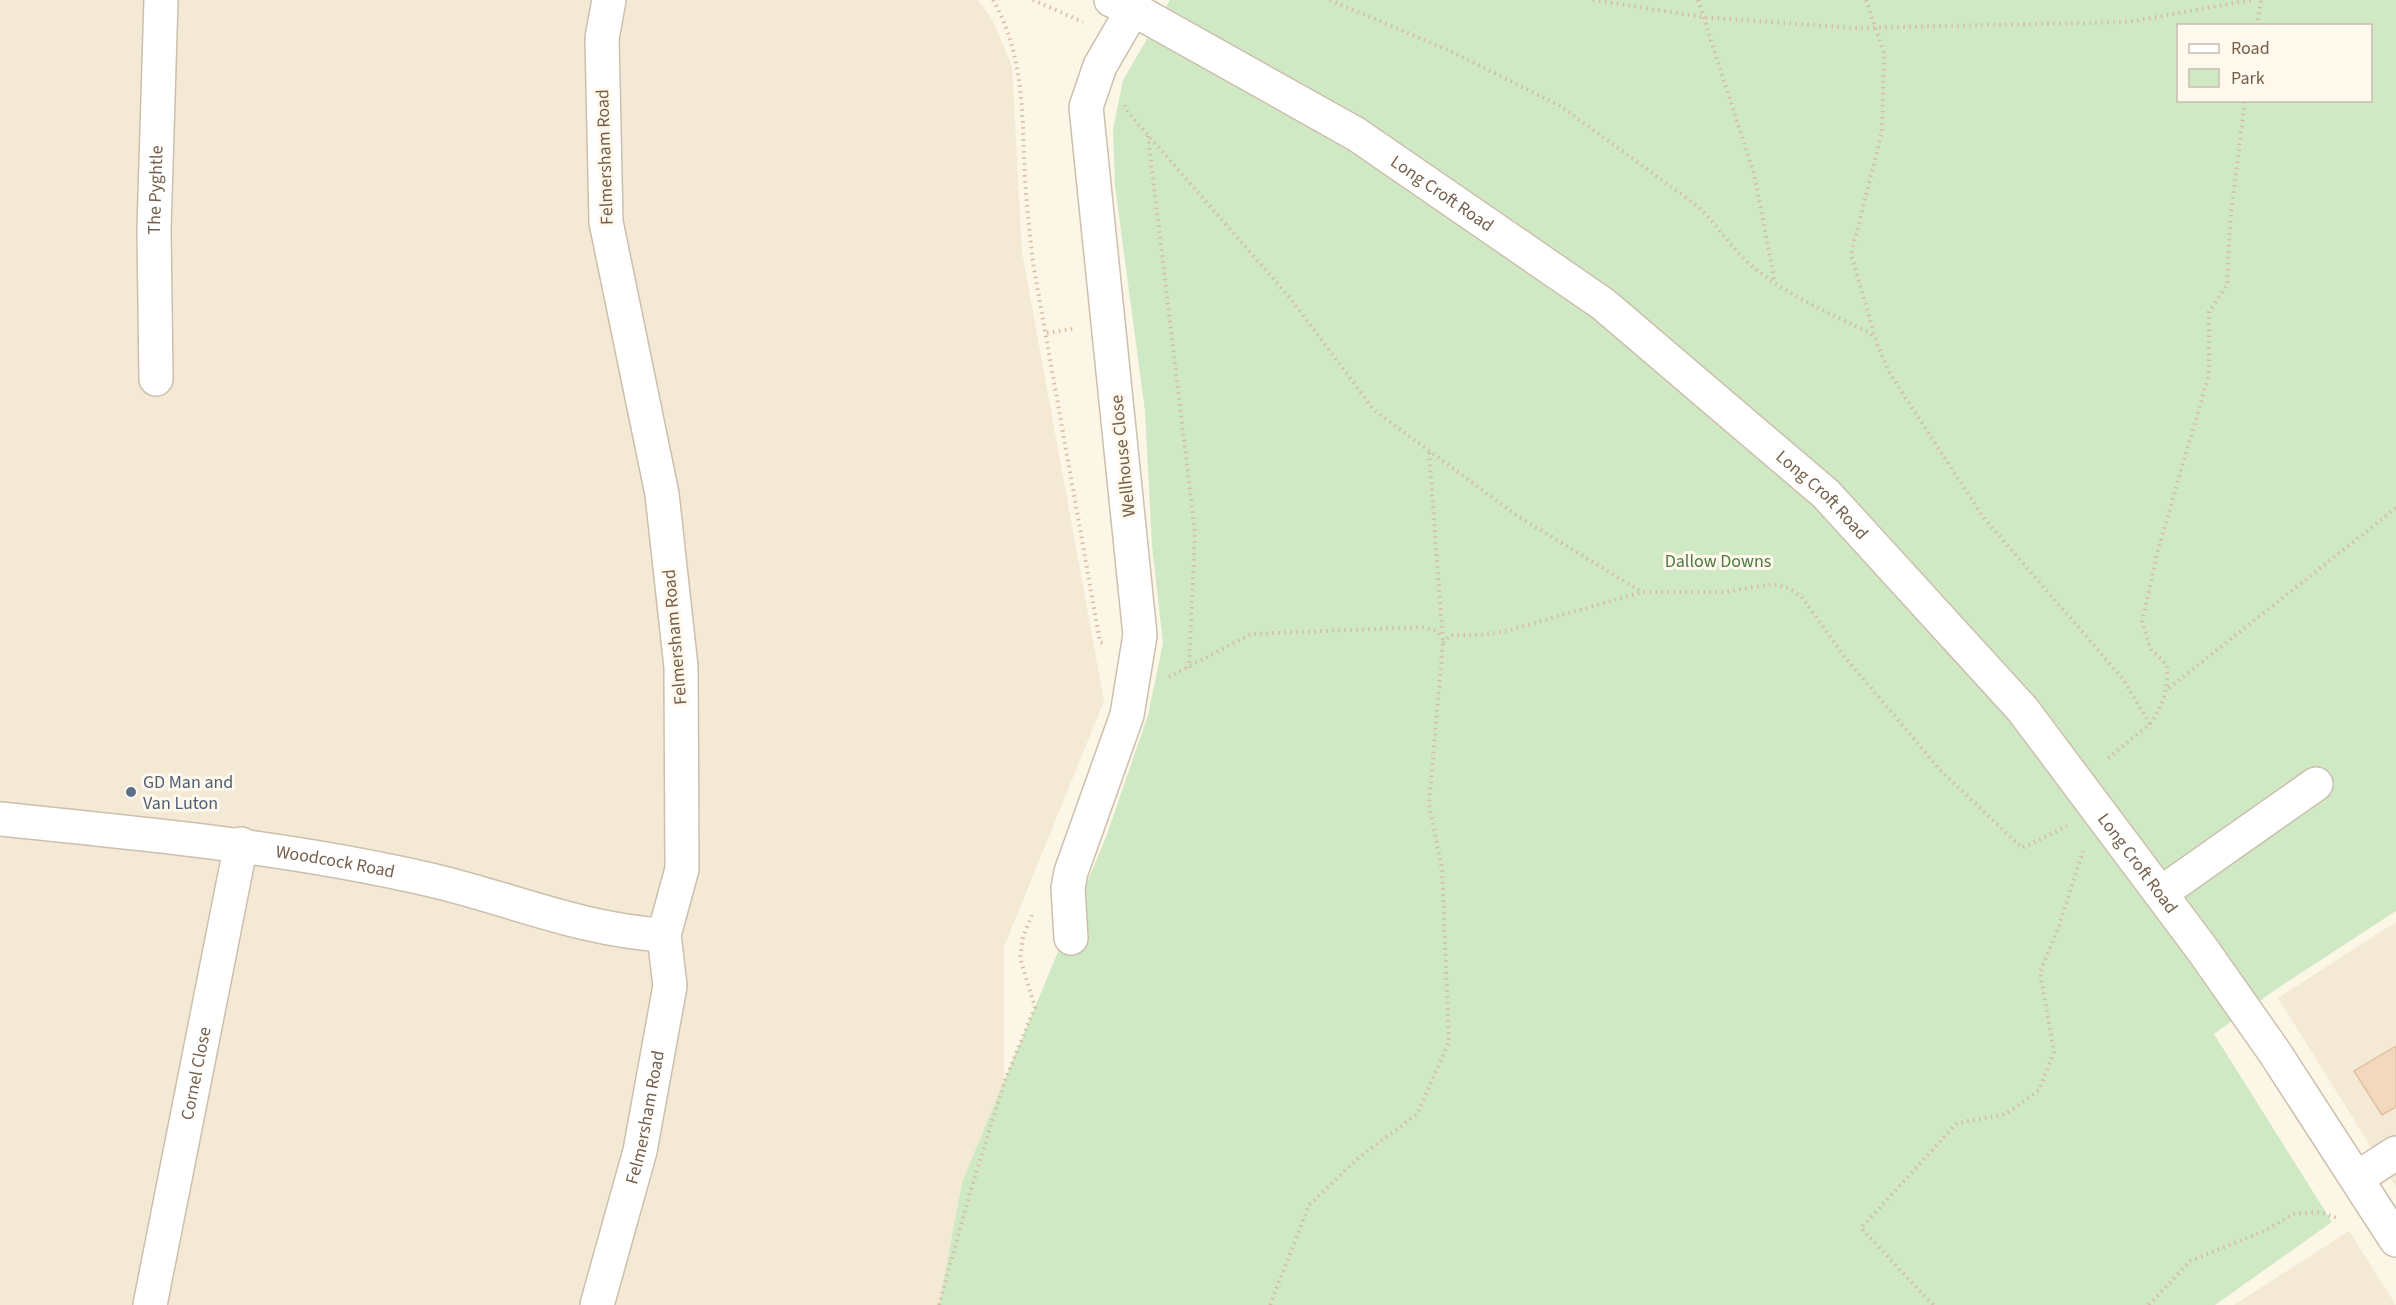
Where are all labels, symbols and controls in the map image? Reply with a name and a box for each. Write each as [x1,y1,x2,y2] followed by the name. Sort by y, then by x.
[2177,24,2372,102] legend
[2231,36,2270,61] text: Road
[2231,66,2265,91] text: Park
[590,89,620,225] street label: Felmersham Road
[141,145,169,235] street label: The Pyghtle
[1386,149,1499,238] street label: Long Croft Road
[1104,394,1142,518] street label: Wellhouse Close
[1771,444,1874,545] street label: Long Croft Road
[1665,549,1771,574] park label: Dallow Downs
[657,568,693,706] street label: Felmersham Road
[143,770,233,816] place label: GD Man and Van Luton
[124,785,138,799] marker: GD Man and Van Luton
[2092,808,2184,919] street label: Long Croft Road
[274,839,397,884] street label: Woodcock Road
[174,1025,217,1122] street label: Cornel Close
[619,1048,671,1187] street label: Felmersham Road

